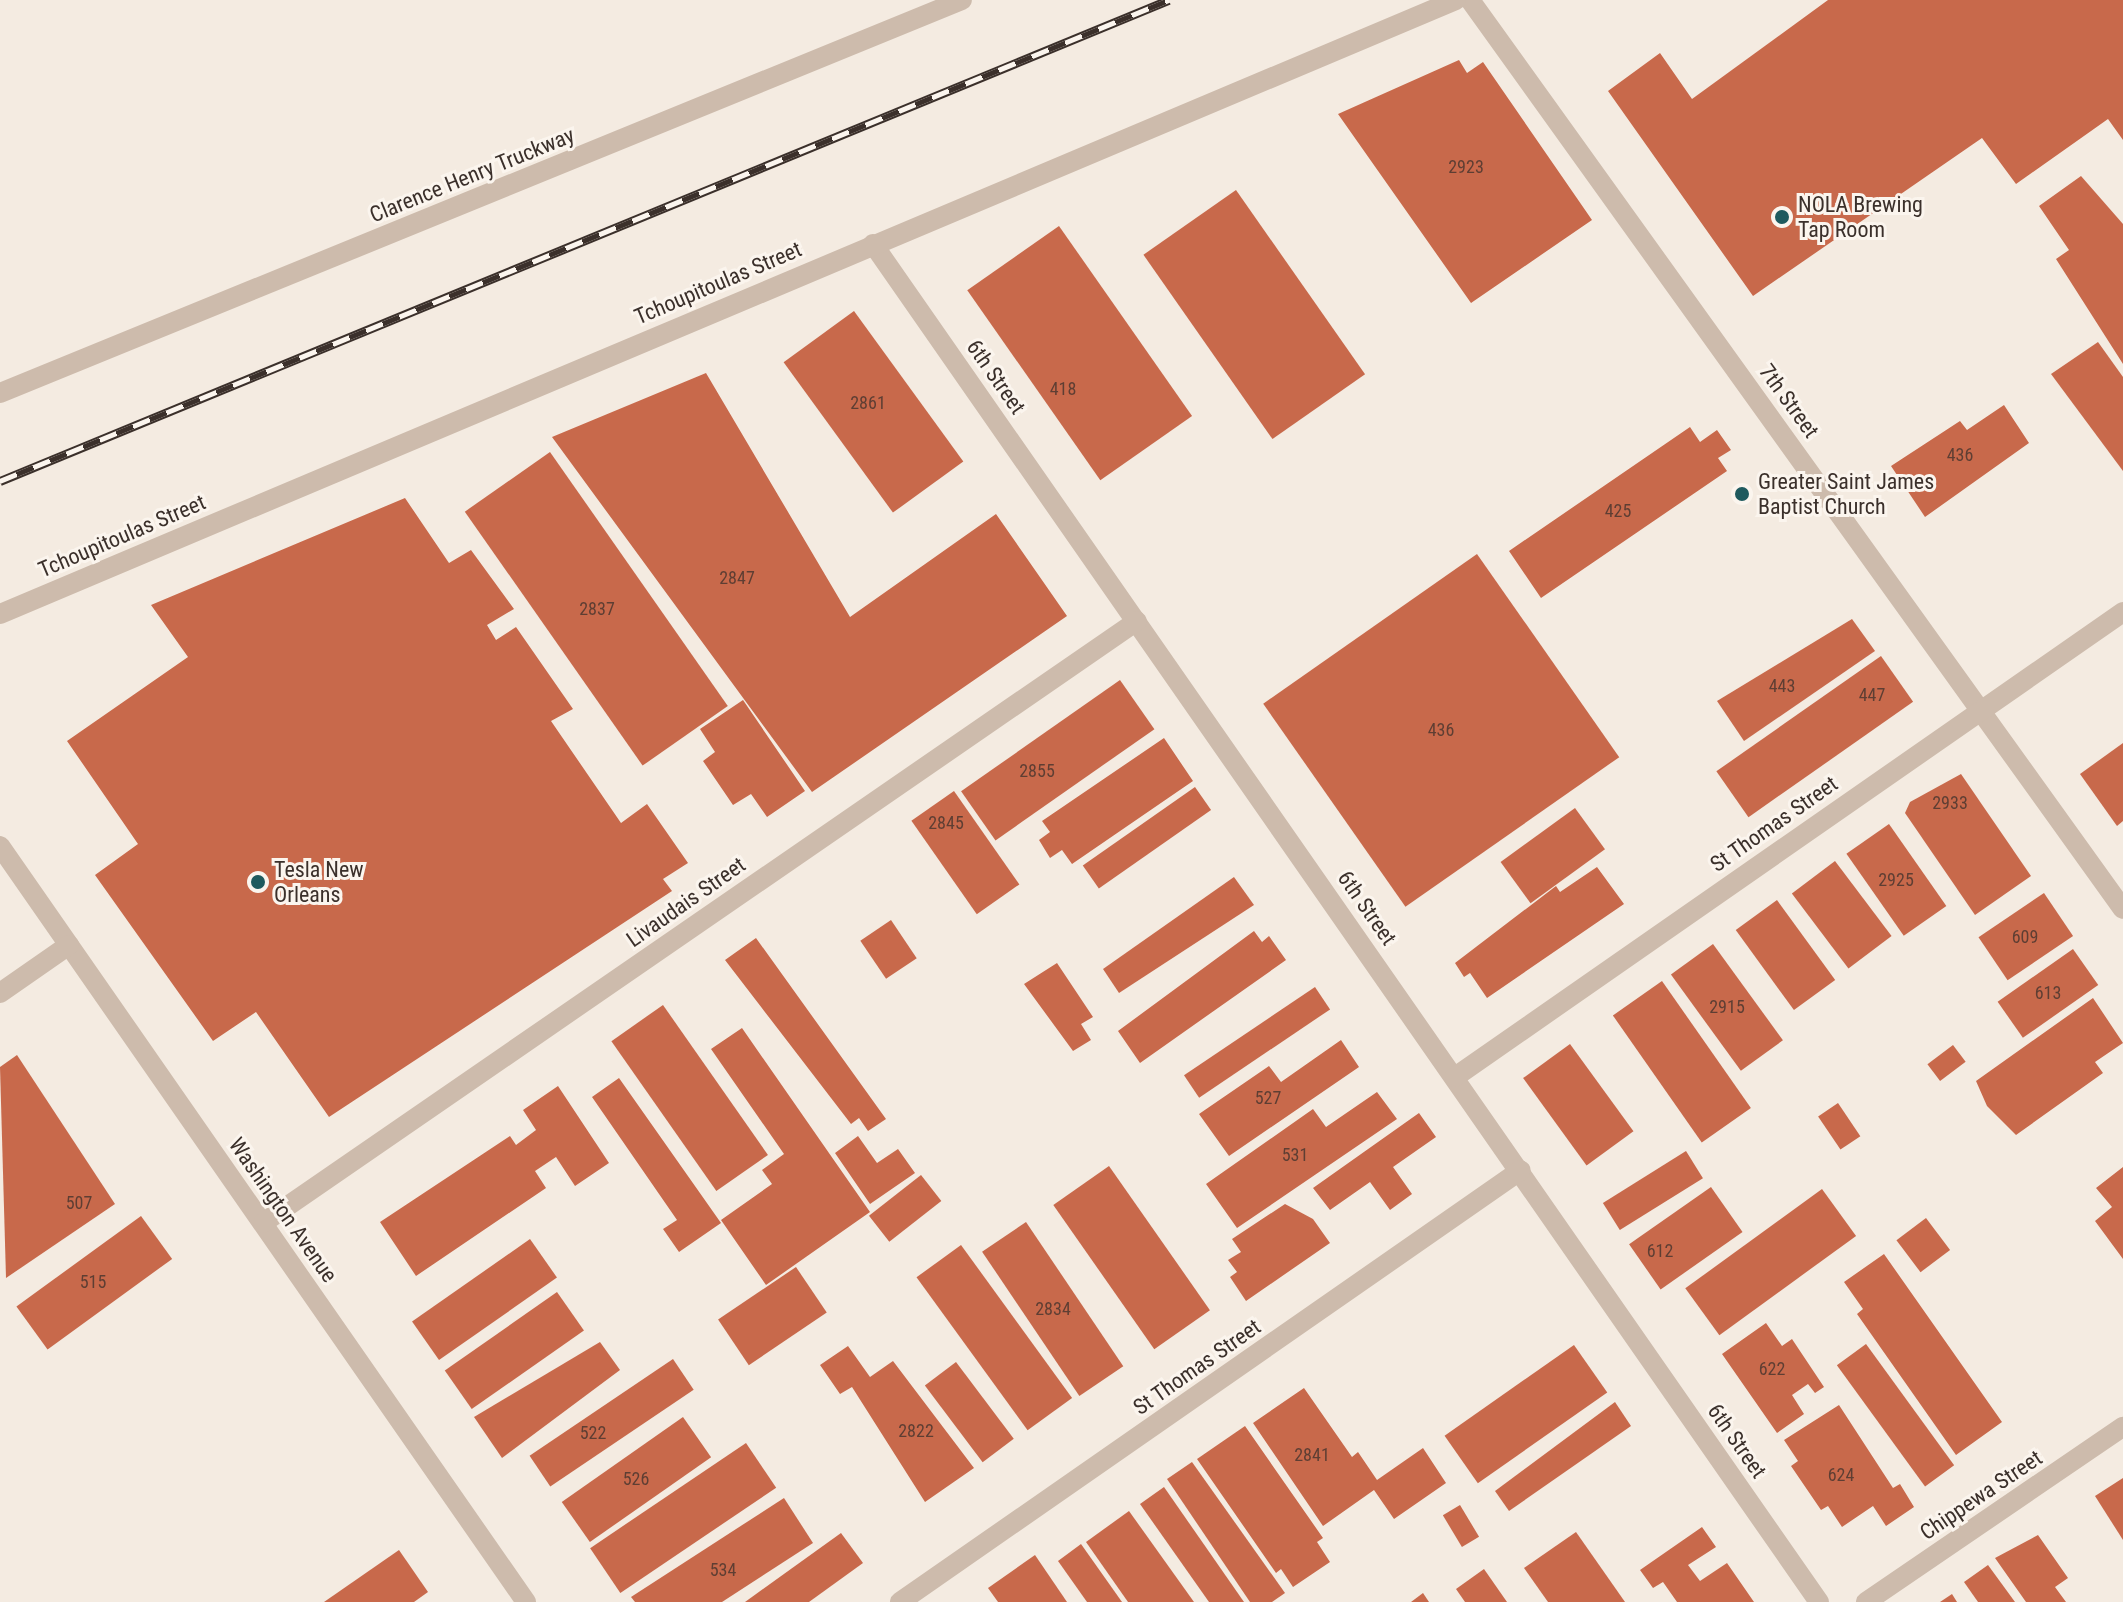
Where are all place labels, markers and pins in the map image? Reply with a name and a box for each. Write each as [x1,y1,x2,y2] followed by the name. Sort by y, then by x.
[1798,191,1923,242] place label: NOLA Brewing Tap Room
[1773,208,1791,226] marker: NOLA Brewing Tap Room
[1758,468,1934,520] place label: Greater Saint James Baptist Church
[1733,485,1751,503] marker: Greater Saint James Baptist Church
[274,856,364,908] place label: Tesla New Orleans
[249,873,267,891] marker: Tesla New Orleans

